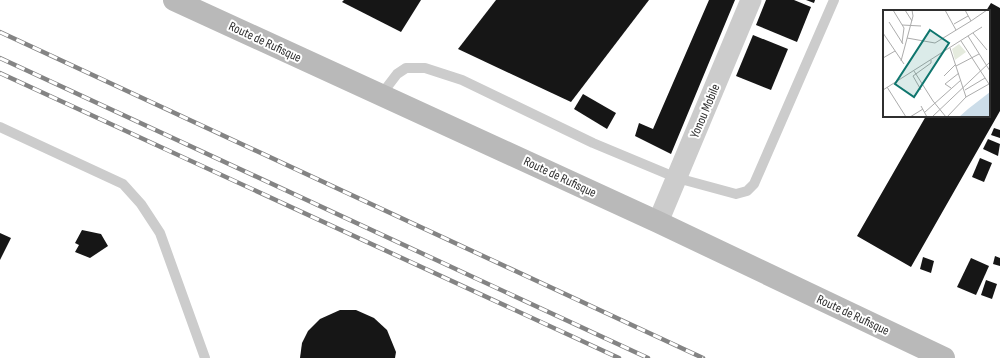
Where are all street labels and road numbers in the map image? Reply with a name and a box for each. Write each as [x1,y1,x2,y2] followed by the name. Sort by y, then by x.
[226,18,304,66] street label: Route de Rufisque
[686,82,724,140] street label: Yonou Mobile
[521,153,599,201] street label: Route de Rufisque
[814,291,892,339] street label: Route de Rufisque

